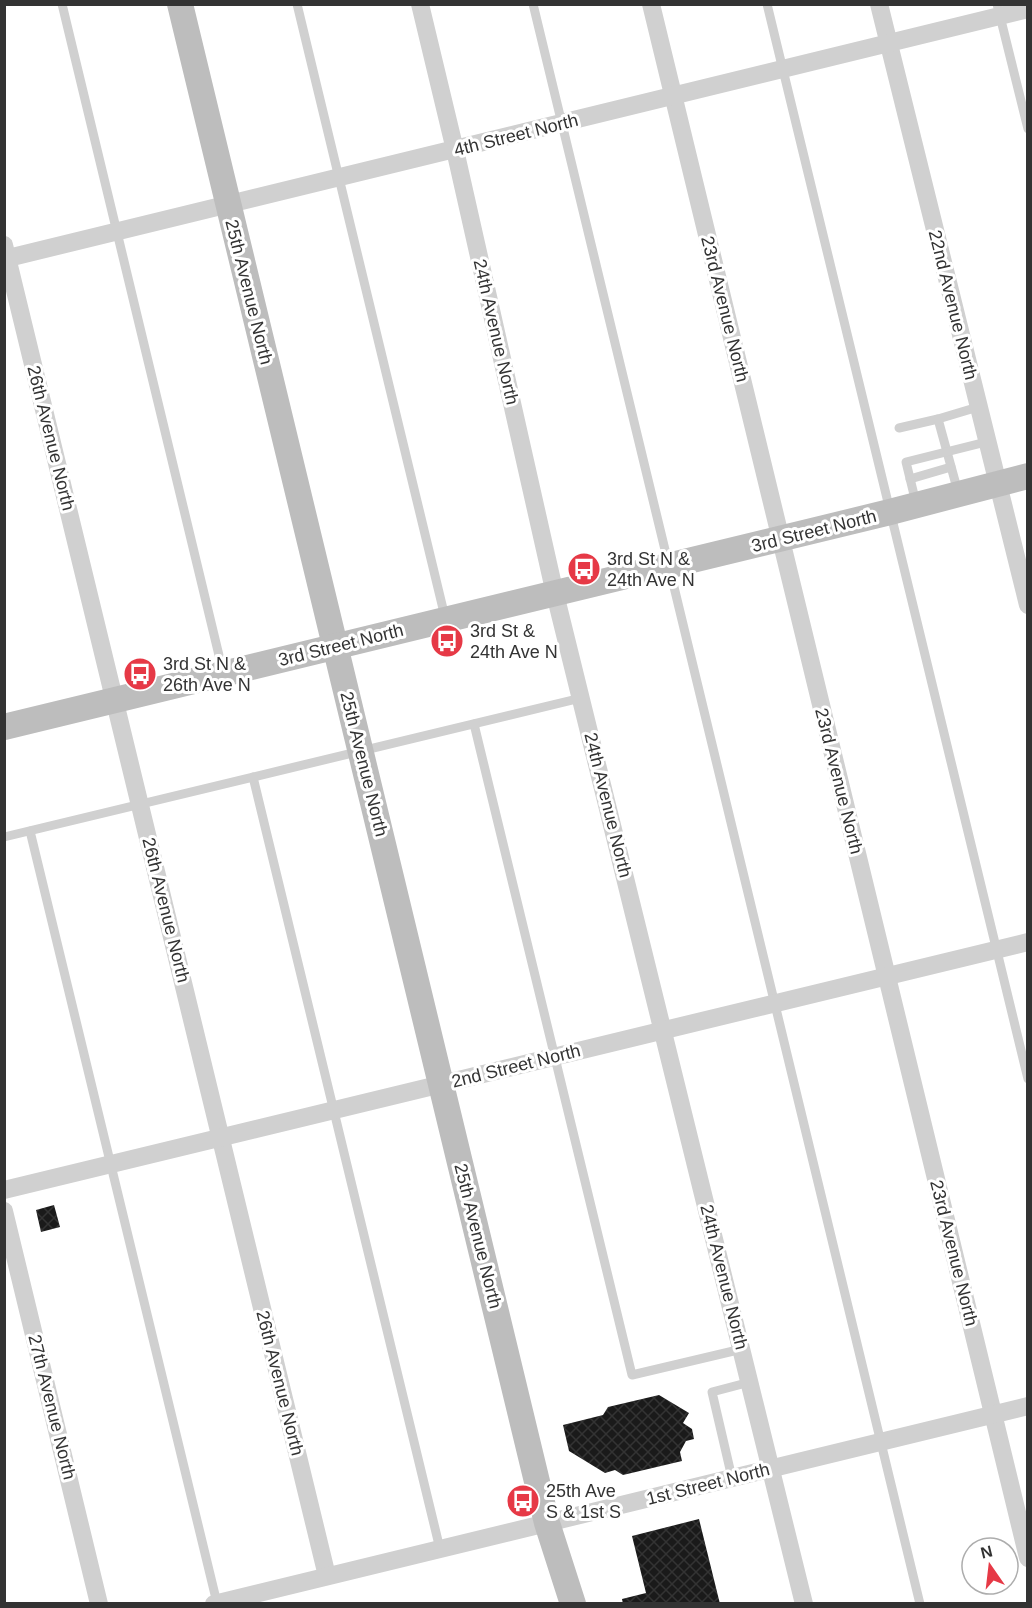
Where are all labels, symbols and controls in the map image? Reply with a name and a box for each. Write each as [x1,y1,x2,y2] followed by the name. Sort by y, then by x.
[452,110,580,160] street label: 4th Street North
[221,217,277,367] street label: 25th Avenue North
[925,228,981,382] street label: 22nd Avenue North
[697,234,753,384] street label: 23rd Avenue North
[470,257,522,407] street label: 24th Avenue North
[23,363,79,513] street label: 26th Avenue North
[749,506,879,556] street label: 3rd Street North
[607,549,695,590] place label: 3rd St N & 24th Ave N
[566,551,602,587] bus stop icon: 3rd St N & 24th Ave N
[276,620,406,670] street label: 3rd Street North
[470,621,558,662] place label: 3rd St & 24th Ave N
[429,623,465,659] bus stop icon: 3rd St & 24th Ave N
[163,654,251,695] place label: 3rd St N & 26th Ave N
[122,656,158,692] bus stop icon: 3rd St N & 26th Ave N
[336,689,392,839] street label: 25th Avenue North
[811,706,867,856] street label: 23rd Avenue North
[580,730,636,880] street label: 24th Avenue North
[138,835,194,985] street label: 26th Avenue North
[450,1040,582,1092] street label: 2nd Street North
[450,1161,506,1311] street label: 25th Avenue North
[926,1178,982,1328] street label: 23rd Avenue North
[696,1202,752,1352] street label: 24th Avenue North
[252,1308,308,1458] street label: 26th Avenue North
[24,1332,80,1482] street label: 27th Avenue North
[644,1459,772,1509] street label: 1st Street North
[546,1481,621,1522] place label: 25th Ave S & 1st S
[505,1483,541,1519] bus stop icon: 25th Ave S & 1st S
[960,1536,1020,1596] north arrow
[979,1542,994,1562] text: N

